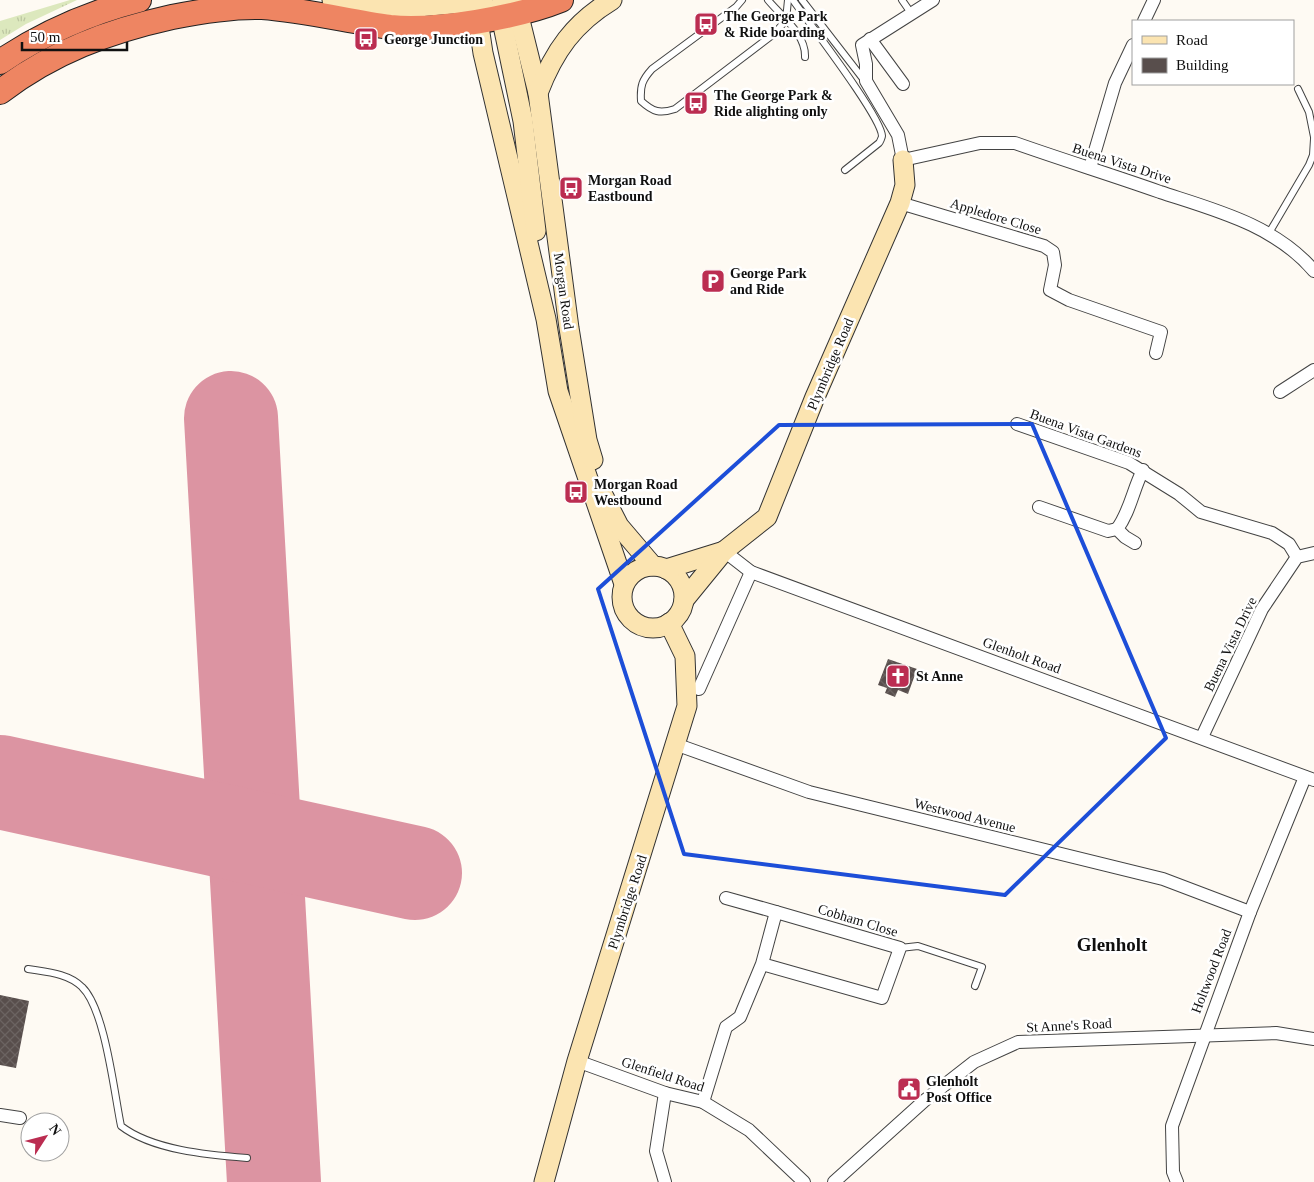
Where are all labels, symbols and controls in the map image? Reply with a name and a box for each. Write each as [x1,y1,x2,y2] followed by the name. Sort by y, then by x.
[724,9,828,40] place label: The George Park & Ride boarding
[693,11,719,37] bus stop icon: The George Park & Ride boarding
[22,20,128,52] scale bar
[1132,20,1294,85] legend
[353,26,379,52] bus stop icon: George Junction
[30,29,61,45] text: 50 m
[384,32,483,47] place label: George Junction
[1176,32,1208,48] text: Road
[1176,57,1229,73] text: Building
[714,88,833,119] place label: The George Park & Ride alighting only
[683,90,709,116] bus stop icon: The George Park & Ride alighting only
[1070,140,1173,187] street label: Buena Vista Drive
[588,173,672,204] place label: Morgan Road Eastbound
[558,175,584,201] bus stop icon: Morgan Road Eastbound
[948,195,1043,237] street label: Appledore Close
[551,252,576,330] street label: Morgan Road
[730,266,807,297] place label: George Park and Ride
[700,268,726,294] parking icon: George Park and Ride
[804,316,857,412] street label: Plymbridge Road
[1028,406,1144,461] street label: Buena Vista Gardens
[594,477,678,508] place label: Morgan Road Westbound
[563,479,589,505] bus stop icon: Morgan Road Westbound
[1201,595,1260,694] street label: Buena Vista Drive
[981,634,1063,677] street label: Glenholt Road
[885,663,911,689] church icon: St Anne
[916,669,963,684] place label: St Anne
[913,796,1017,835] street label: Westwood Avenue
[605,853,650,951] street label: Plymbridge Road
[816,901,900,940] street label: Cobham Close
[1189,927,1234,1015] street label: Holtwood Road
[1077,934,1148,955] district label: Glenholt
[1026,1016,1112,1035] street label: St Anne's Road
[620,1054,706,1095] street label: Glenfield Road
[926,1074,992,1105] place label: Glenholt Post Office
[896,1076,922,1102] public building icon: Glenholt Post Office
[20,1112,70,1162] north arrow
[46,1121,64,1138] text: N

